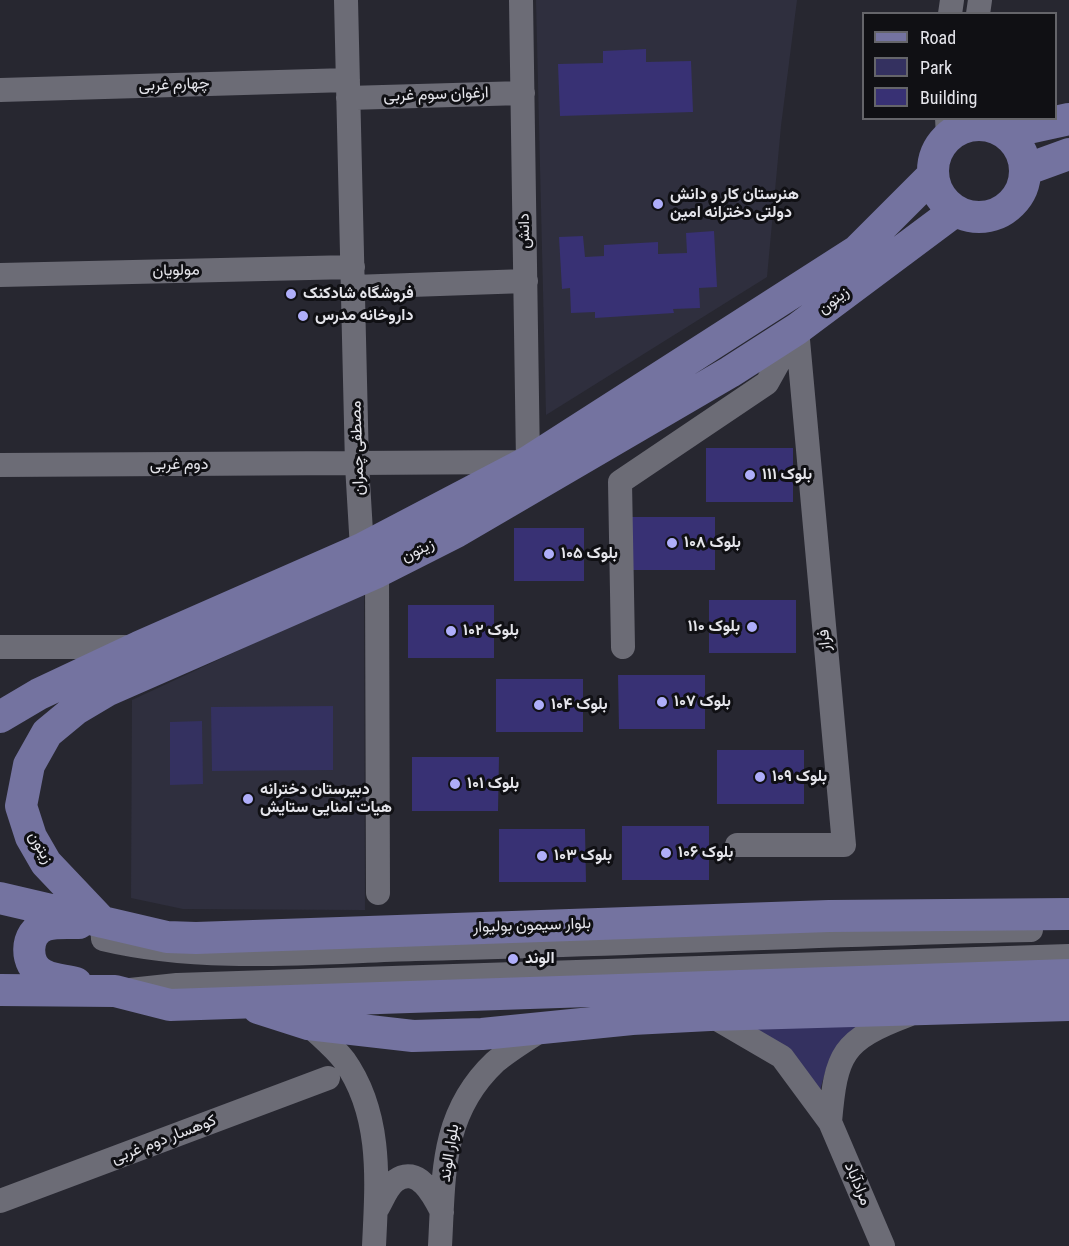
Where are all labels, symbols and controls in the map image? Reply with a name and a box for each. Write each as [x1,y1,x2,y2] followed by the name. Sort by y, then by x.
[862,12,1057,120] legend
[920,27,956,48] text: Road
[920,57,952,78] text: Park
[138,74,210,96] street label: چهارم غربی
[383,84,489,106] street label: ارغوان سوم غربی
[920,87,977,108] text: Building
[670,185,799,223] place label: هنرستان کار و دانش دولتی دخترانه امین
[651,197,665,211] marker: هنرستان کار و دانش دولتی دخترانه امین
[515,213,535,249] street label: دانش
[152,261,200,281] street label: مولویان
[815,283,853,319] street label: زیتون
[303,284,414,304] place label: فروشگاه شادکنک
[284,287,298,301] marker: فروشگاه شادکنک
[315,306,413,326] place label: داروخانه مدرس
[296,309,310,323] marker: داروخانه مدرس
[347,400,369,496] street label: مصطفی چمران
[150,455,208,475] street label: دوم غربی
[762,465,812,485] place label: بلوک ۱۱۱
[743,468,757,482] marker: بلوک ۱۱۱
[684,533,741,553] place label: بلوک ۱۰۸
[398,535,438,567] street label: زیتون
[665,536,679,550] marker: بلوک ۱۰۸
[561,544,618,564] place label: بلوک ۱۰۵
[542,547,556,561] marker: بلوک ۱۰۵
[688,617,740,637] place label: بلوک ۱۱۰
[745,620,759,634] marker: بلوک ۱۱۰
[463,621,519,641] place label: بلوک ۱۰۲
[444,624,458,638] marker: بلوک ۱۰۲
[814,628,836,652] street label: فراز
[674,692,731,712] place label: بلوک ۱۰۷
[551,695,608,715] place label: بلوک ۱۰۴
[655,695,669,709] marker: بلوک ۱۰۷
[532,698,546,712] marker: بلوک ۱۰۴
[772,767,827,787] place label: بلوک ۱۰۹
[753,770,767,784] marker: بلوک ۱۰۹
[467,774,519,794] place label: بلوک ۱۰۱
[448,777,462,791] marker: بلوک ۱۰۱
[260,780,392,818] place label: دبیرستان دخترانه هیات امنایی ستایش
[241,792,255,806] marker: دبیرستان دخترانه هیات امنایی ستایش
[23,828,57,868] street label: زیتون
[678,843,733,863] place label: بلوک ۱۰۶
[554,846,612,866] place label: بلوک ۱۰۳
[659,846,673,860] marker: بلوک ۱۰۶
[535,849,549,863] marker: بلوک ۱۰۳
[472,914,592,938] street label: بلوار سیمون بولیوار
[525,949,555,969] place label: الوند
[506,952,520,966] marker: الوند
[109,1111,219,1169] street label: کوهسار دوم غربی
[436,1123,464,1183] street label: بلوار الوند
[839,1159,875,1209] street label: مرادآباد

